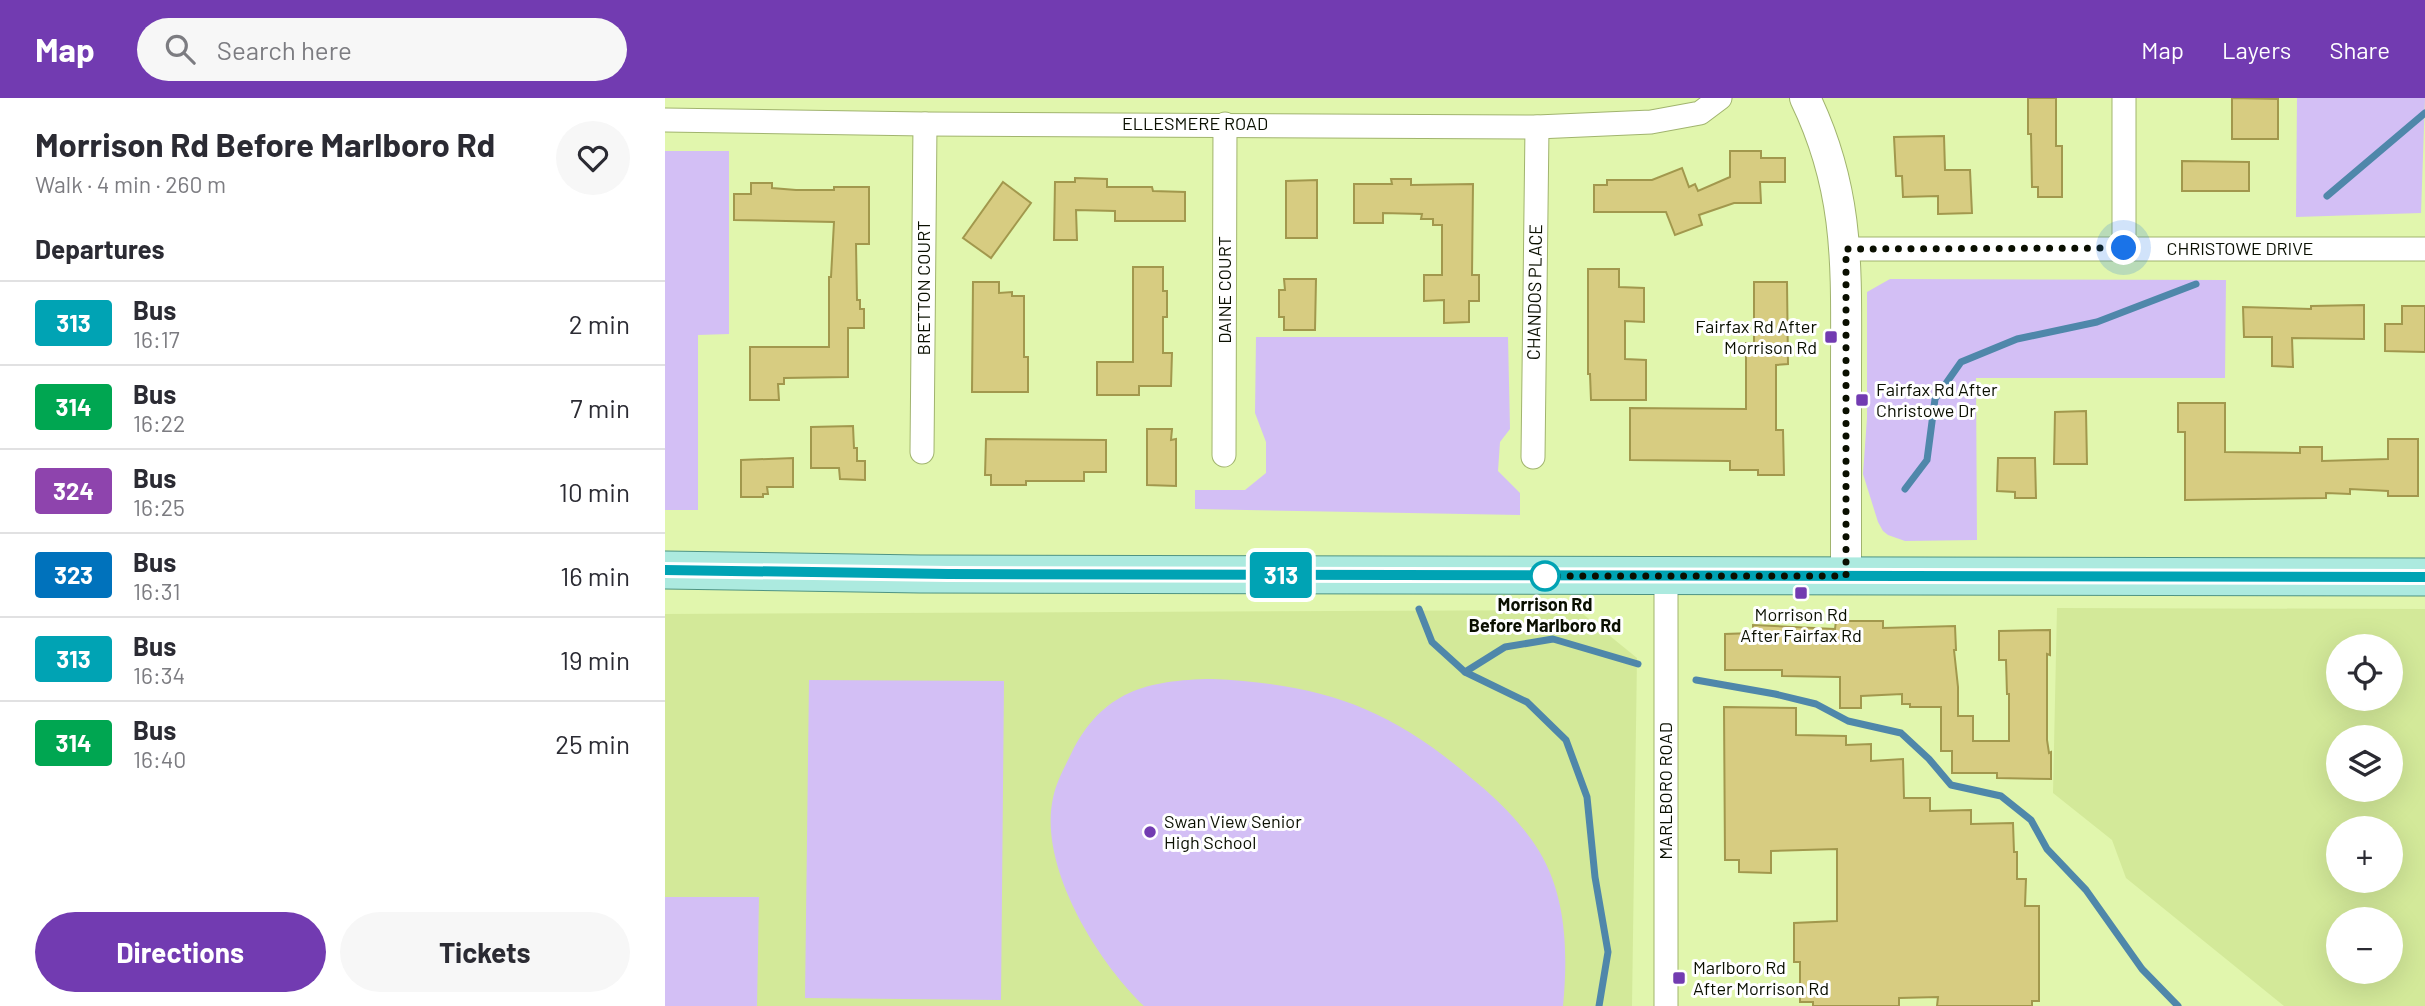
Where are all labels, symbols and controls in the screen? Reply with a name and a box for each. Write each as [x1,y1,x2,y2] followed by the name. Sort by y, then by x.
[137,18,627,81] search box
[35,29,95,69] text: Map
[161,30,199,68] icon: search
[217,34,352,65] text: Search here
[2141,35,2184,64] text: Map
[2222,35,2291,64] text: Layers
[2329,35,2390,64] text: Share
[1122,112,1268,134] street label: ELLESMERE ROAD
[556,121,630,195] button: heart
[35,124,495,164] text: Morrison Rd Before Marlboro Rd
[35,170,226,198] text: Walk · 4 min · 260 m
[912,221,934,355] street label: BRETTON COURT
[1522,224,1546,360] street label: CHANDOS PLACE
[2106,230,2141,265] your location
[35,233,165,264] text: Departures
[1213,236,1235,344] street label: DAINE COURT
[2166,237,2314,259] street label: CHRISTOWE DRIVE
[133,294,176,325] text: Bus
[56,308,91,337] text: 313
[569,308,630,339] text: 2 min
[1695,315,1817,358] place label: Fairfax Rd After Morrison Rd
[133,325,180,353] text: 16:17
[1823,329,1839,345] marker: Fairfax Rd After Morrison Rd
[133,378,176,409] text: Bus
[1876,378,1998,421] place label: Fairfax Rd After Christowe Dr
[56,392,91,421] text: 314
[570,392,630,423] text: 7 min
[1854,392,1870,408] marker: Fairfax Rd After Christowe Dr
[133,409,185,437] text: 16:22
[133,462,176,493] text: Bus
[53,476,94,505] text: 324
[559,476,630,507] text: 10 min
[133,493,185,521] text: 16:25
[133,546,176,577] text: Bus
[1241,552,1321,598] line badge: 313
[54,560,93,589] text: 323
[560,560,630,591] text: 16 min
[1264,560,1298,589] text: 313
[1530,561,1560,591] marker: Morrison Rd Before Marlboro Rd
[133,577,180,605] text: 16:31
[1793,585,1809,601] marker: Morrison Rd After Fairfax Rd
[1469,593,1621,636] place label: Morrison Rd Before Marlboro Rd
[1740,603,1862,646] place label: Morrison Rd After Fairfax Rd
[133,630,176,661] text: Bus
[2326,634,2403,984] map controls
[2326,634,2403,711] button: locate
[56,644,91,673] text: 313
[560,644,630,675] text: 19 min
[133,661,185,689] text: 16:34
[133,714,176,745] text: Bus
[1654,722,1676,860] street label: MARLBORO ROAD
[2326,725,2403,802] button: layers
[56,728,91,757] text: 314
[555,728,630,759] text: 25 min
[133,745,186,773] text: 16:40
[1164,810,1302,853] place label: Swan View Senior High School
[2326,816,2403,893] button: +
[1142,824,1158,840] marker: Swan View Senior High School
[2326,907,2403,984] button: −
[35,912,326,992] button: Directions
[340,912,630,992] button: Tickets
[1693,956,1829,999] place label: Marlboro Rd After Morrison Rd
[1671,970,1687,986] marker: Marlboro Rd After Morrison Rd

